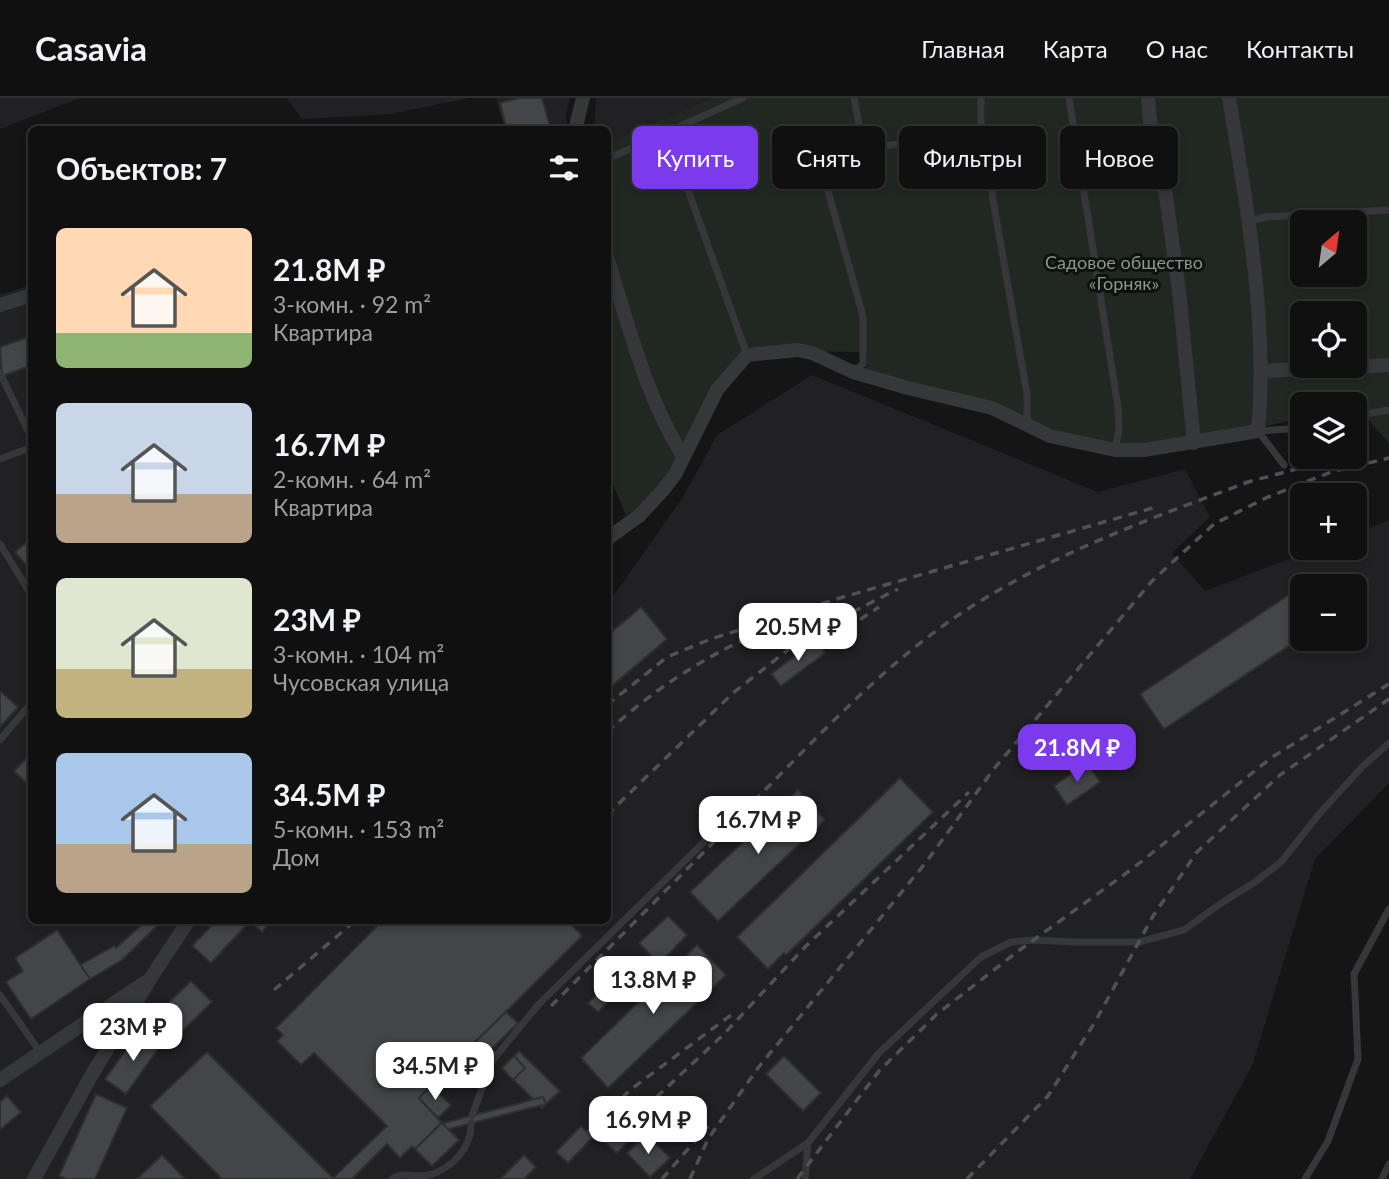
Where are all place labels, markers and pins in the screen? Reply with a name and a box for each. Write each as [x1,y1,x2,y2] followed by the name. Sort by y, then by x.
[733,603,863,663] pin: 20.5M ₽
[1012,724,1142,784] pin: 21.8M ₽
[693,796,823,856] pin: 16.7M ₽
[588,956,718,1016] pin: 13.8M ₽
[84,1004,182,1063] pin: 23M ₽
[370,1042,500,1102] pin: 34.5M ₽
[583,1096,713,1156] pin: 16.9M ₽

